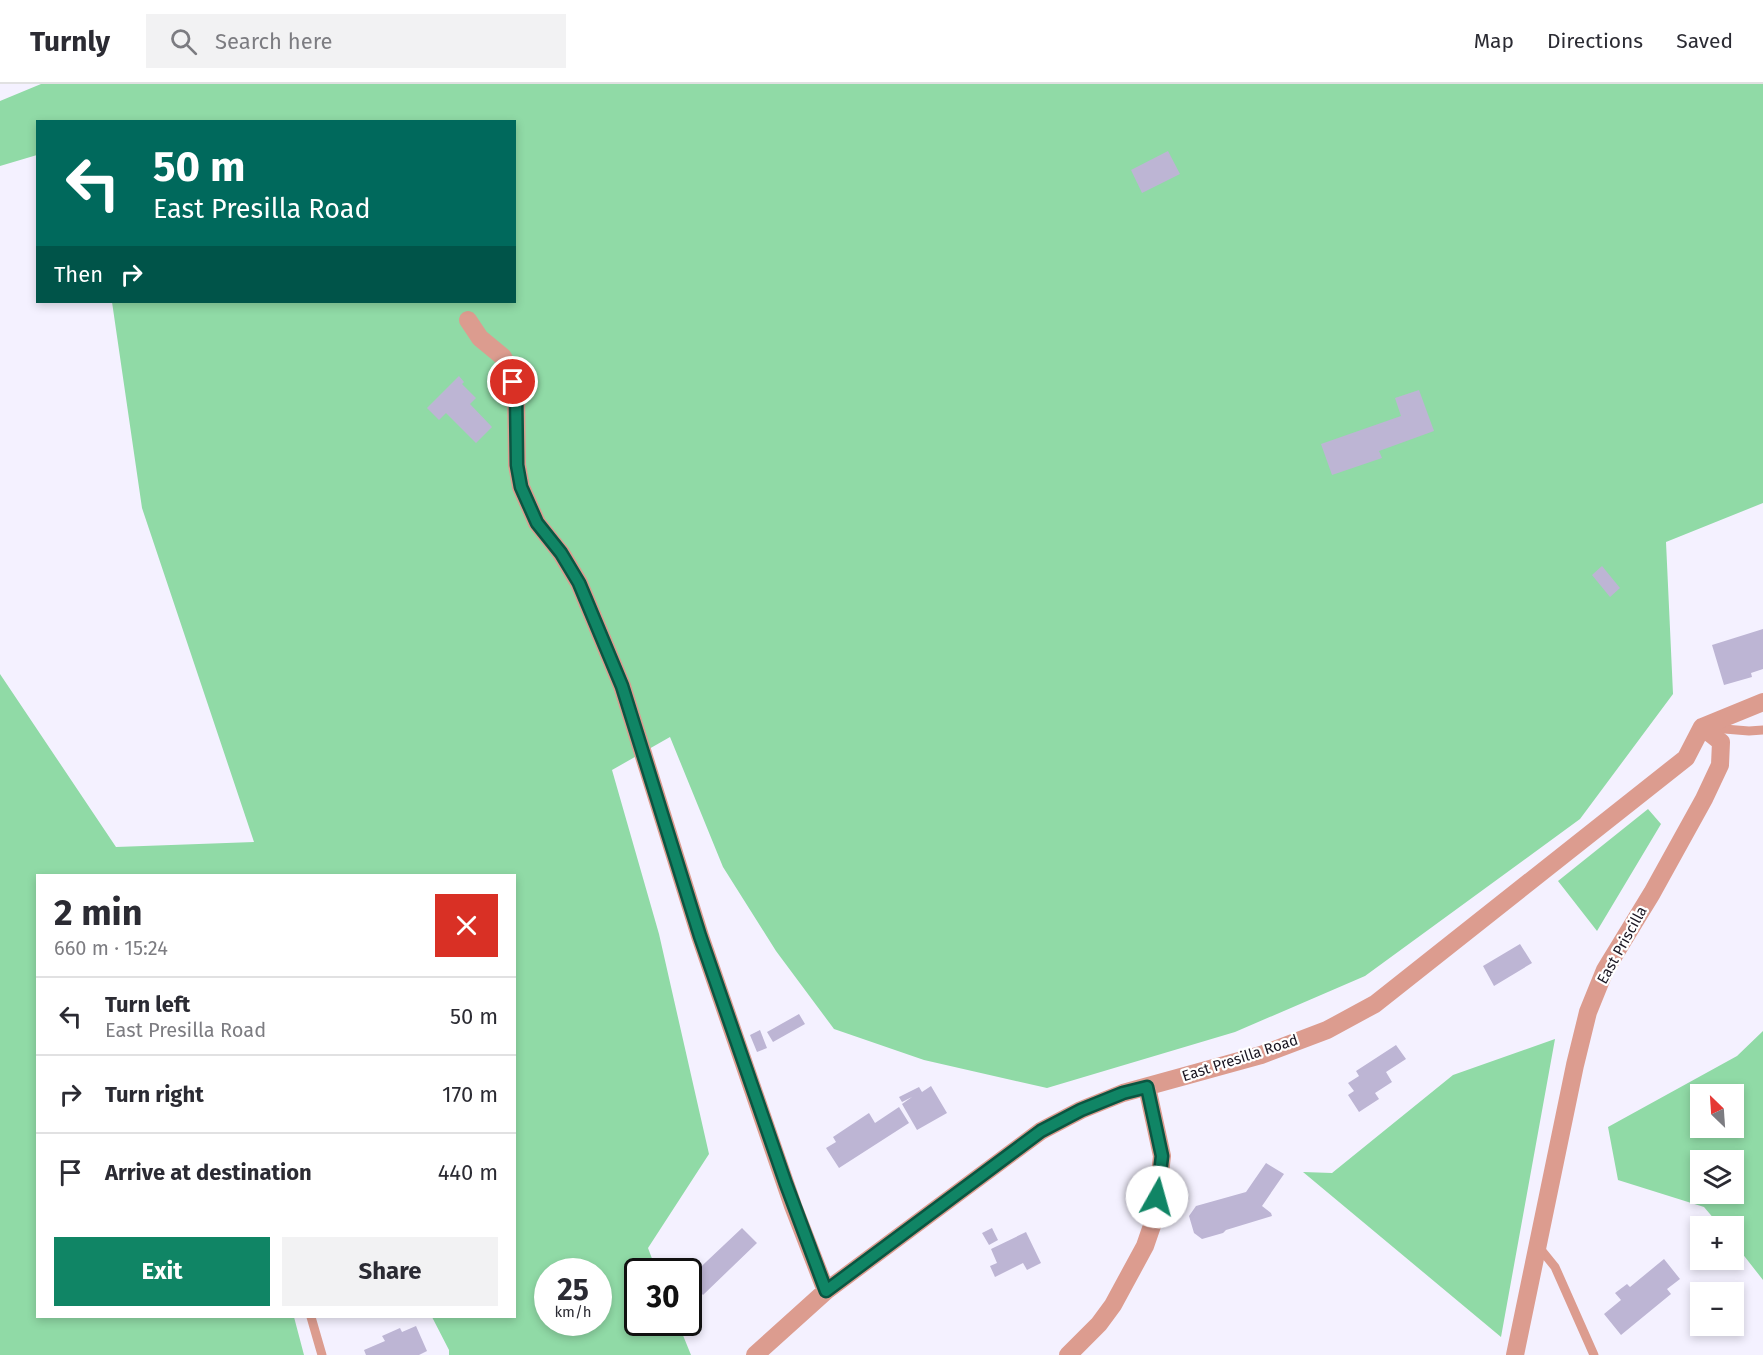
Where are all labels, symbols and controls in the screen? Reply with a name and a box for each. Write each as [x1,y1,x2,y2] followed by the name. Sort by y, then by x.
[146,14,566,68] search box
[30,25,110,58] text: Turnly
[167,25,200,58] icon: search
[215,28,332,55] text: Search here
[1474,28,1514,54] text: Map
[1547,28,1643,54] text: Directions
[1676,28,1733,54] text: Saved
[153,142,246,192] text: 50 m
[54,144,132,222] icon: left
[153,193,371,225] text: East Presilla Road
[115,258,148,291] icon: right
[54,261,103,288] text: Then
[487,356,538,407] pin
[496,365,529,398] icon: arrive
[54,891,143,935] text: 2 min
[435,894,498,957] button: close
[1593,903,1651,987] street label: East Priscilla
[54,936,168,960] text: 660 m · 15:24
[105,991,190,1018] text: Turn left
[54,1000,87,1033] icon: left
[450,1003,498,1030] text: 50 m
[105,1018,266,1042] text: East Presilla Road
[1180,1031,1300,1085] street label: East Presilla Road
[54,1078,87,1111] icon: right
[105,1081,204,1108] text: Turn right
[442,1081,498,1108] text: 170 m
[1690,1084,1744,1138] north arrow
[1690,1084,1744,1336] map controls
[1690,1150,1744,1204] button: layers
[54,1156,87,1189] icon: arrive
[105,1159,312,1186] text: Arrive at destination
[438,1159,498,1186] text: 440 m
[1125,1165,1189,1229] position arrow
[1690,1216,1744,1270] button: +
[54,1237,270,1306] button: Exit
[282,1237,498,1306] button: Share
[624,1258,702,1336] speed limit sign: 30
[557,1272,589,1308] text: 25
[1690,1282,1744,1336] button: −
[554,1303,592,1321] text: km/h

